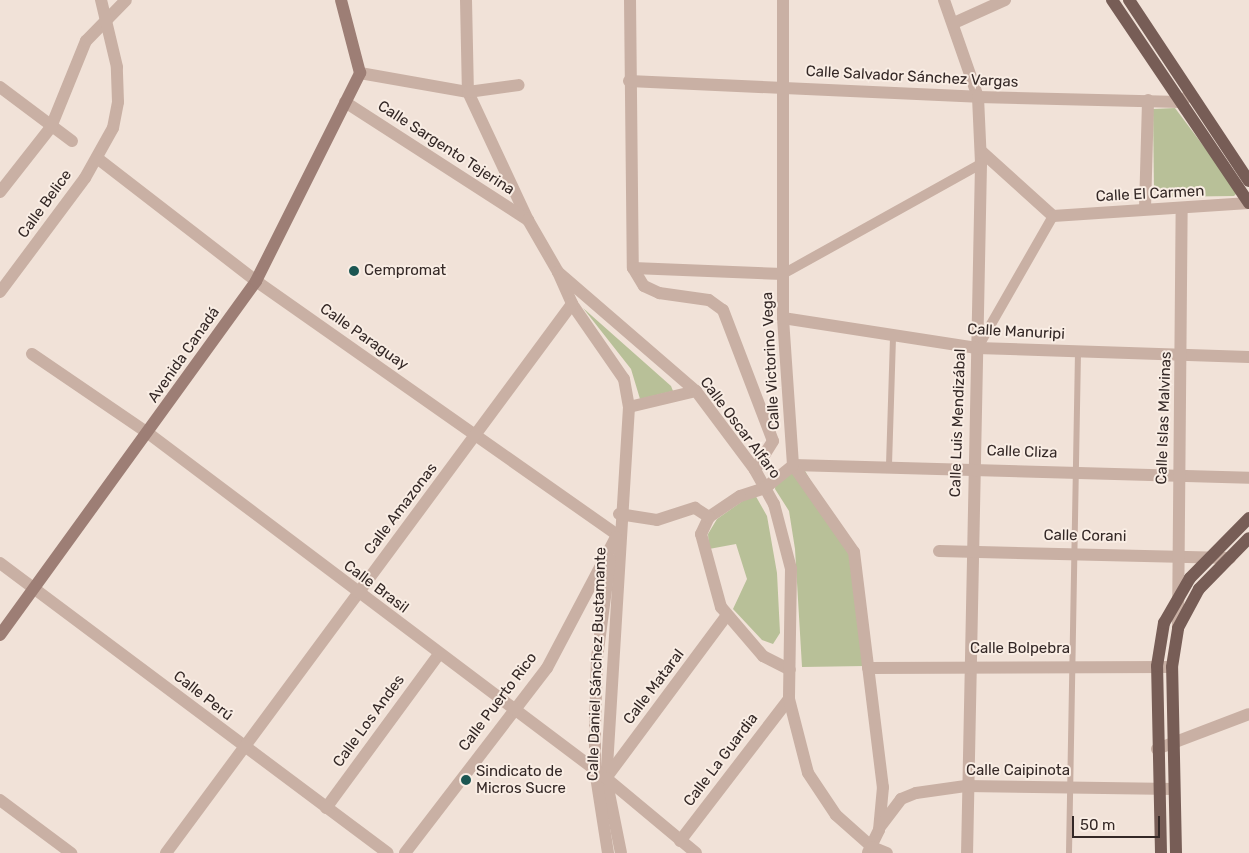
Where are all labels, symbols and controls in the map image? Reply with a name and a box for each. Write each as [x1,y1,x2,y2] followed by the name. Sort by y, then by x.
[805,62,1019,92] street label: Calle Salvador Sánchez Vargas
[374,97,518,199] street label: Calle Sargento Tejerina
[14,166,76,242] street label: Calle Belice
[1095,182,1205,206] street label: Calle El Carmen
[364,262,446,280] place label: Cempromat
[348,265,360,277] marker: Cempromat
[758,291,784,431] street label: Calle Victorino Vega
[316,300,412,374] street label: Calle Paraguay
[144,304,224,406] street label: Avenida Canadá
[967,320,1065,344] street label: Calle Manuripi
[946,348,970,498] street label: Calle Luis Mendizábal
[1153,351,1175,485] street label: Calle Islas Malvinas
[696,373,784,483] street label: Calle Oscar Alfaro
[986,442,1058,462] street label: Calle Cliza
[361,459,441,559] street label: Calle Amazonas
[1043,526,1127,546] street label: Calle Corani
[584,547,610,781] street label: Calle Daniel Sánchez Bustamante
[340,557,412,617] street label: Calle Brasil
[970,640,1070,658] street label: Calle Bolpebra
[620,646,688,728] street label: Calle Mataral
[455,649,541,755] street label: Calle Puerto Rico
[170,667,236,725] street label: Calle Perú
[329,671,409,771] street label: Calle Los Andes
[680,710,762,810] street label: Calle La Guardia
[476,762,566,797] place label: Sindicato de Micros Sucre
[966,762,1070,780] street label: Calle Caipinota
[460,774,472,786] marker: Sindicato de Micros Sucre
[1074,806,1162,838] scale bar
[1080,816,1115,834] text: 50 m

